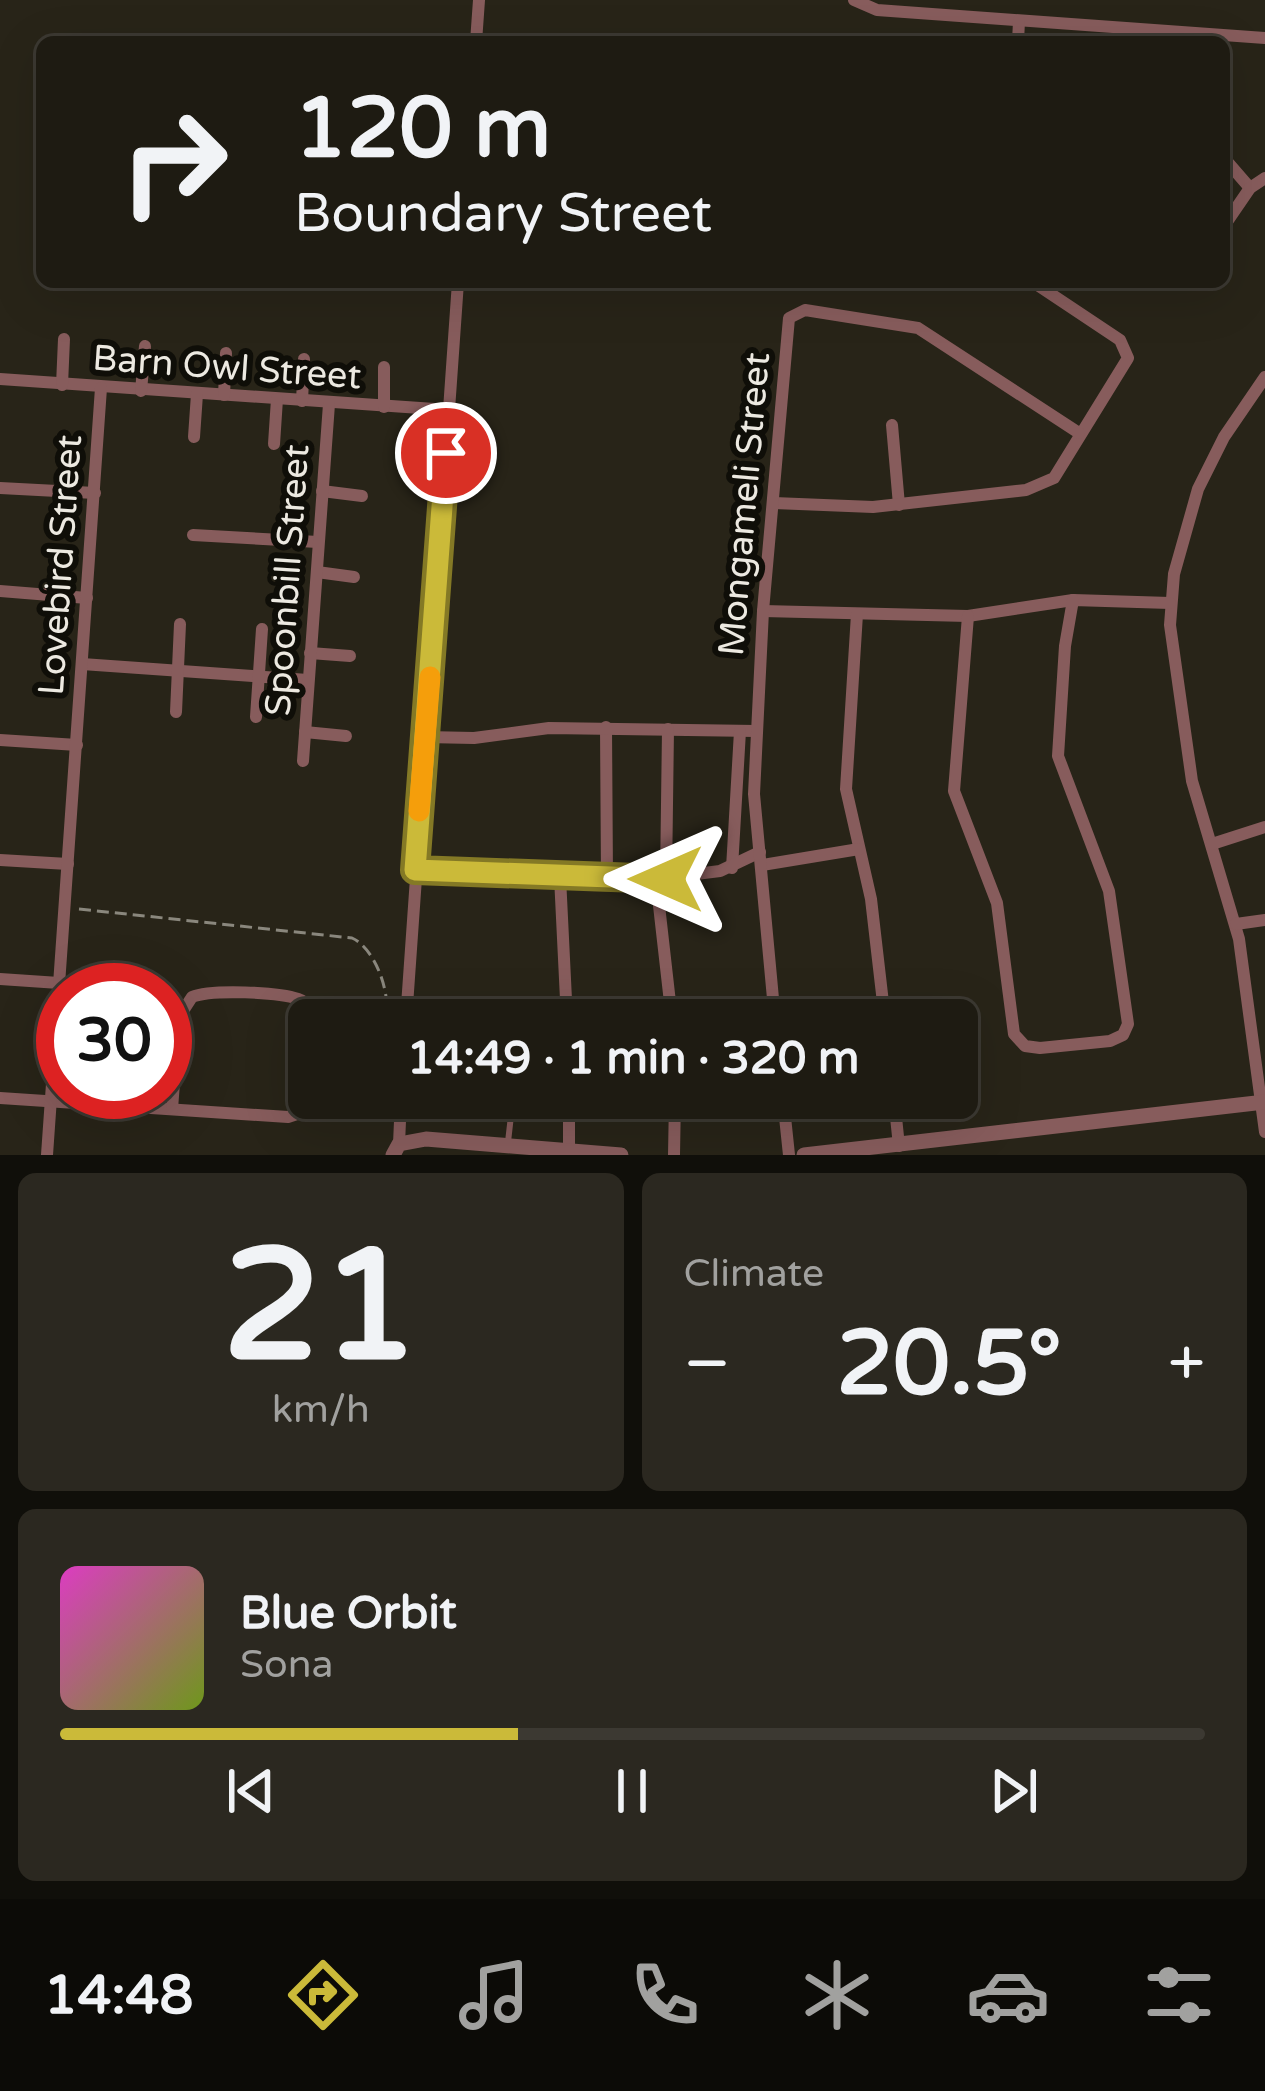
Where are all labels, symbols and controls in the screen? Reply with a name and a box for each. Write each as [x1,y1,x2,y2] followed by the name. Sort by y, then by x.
[294,79,551,180] text: 120 m
[96,84,252,240] icon: right
[294,181,712,246] text: Boundary Street
[91,337,363,398] street label: Barn Owl Street
[710,351,779,658] street label: Mongameli Street
[395,402,497,504] pin
[413,420,479,486] icon: arrive
[30,433,91,697] street label: Lovebird Street
[257,443,318,717] street label: Spoonbill Street
[603,816,729,942] position arrow
[36,963,192,1119] speed limit sign: 30
[407,1032,859,1086] text: 14:49 · 1 min · 320 m
[223,1214,419,1402] text: 21
[684,1250,824,1297] text: Climate
[837,1310,1062,1419] text: 20.5°
[684,1324,731,1404] text: −
[1168,1324,1205,1404] text: +
[272,1386,370,1433] text: km/h
[240,1587,457,1641] text: Blue Orbit
[240,1641,333,1688] text: Sona
[218,1758,284,1824] icon: previous
[599,1758,665,1824] icon: pause
[981,1758,1047,1824] icon: next
[281,1953,365,2037] icon: directions
[452,1953,536,2037] icon: music
[623,1953,707,2037] icon: phone
[795,1953,879,2037] icon: climate
[966,1953,1050,2037] icon: car
[1137,1953,1221,2037] icon: filters
[44,1963,193,2028] text: 14:48

